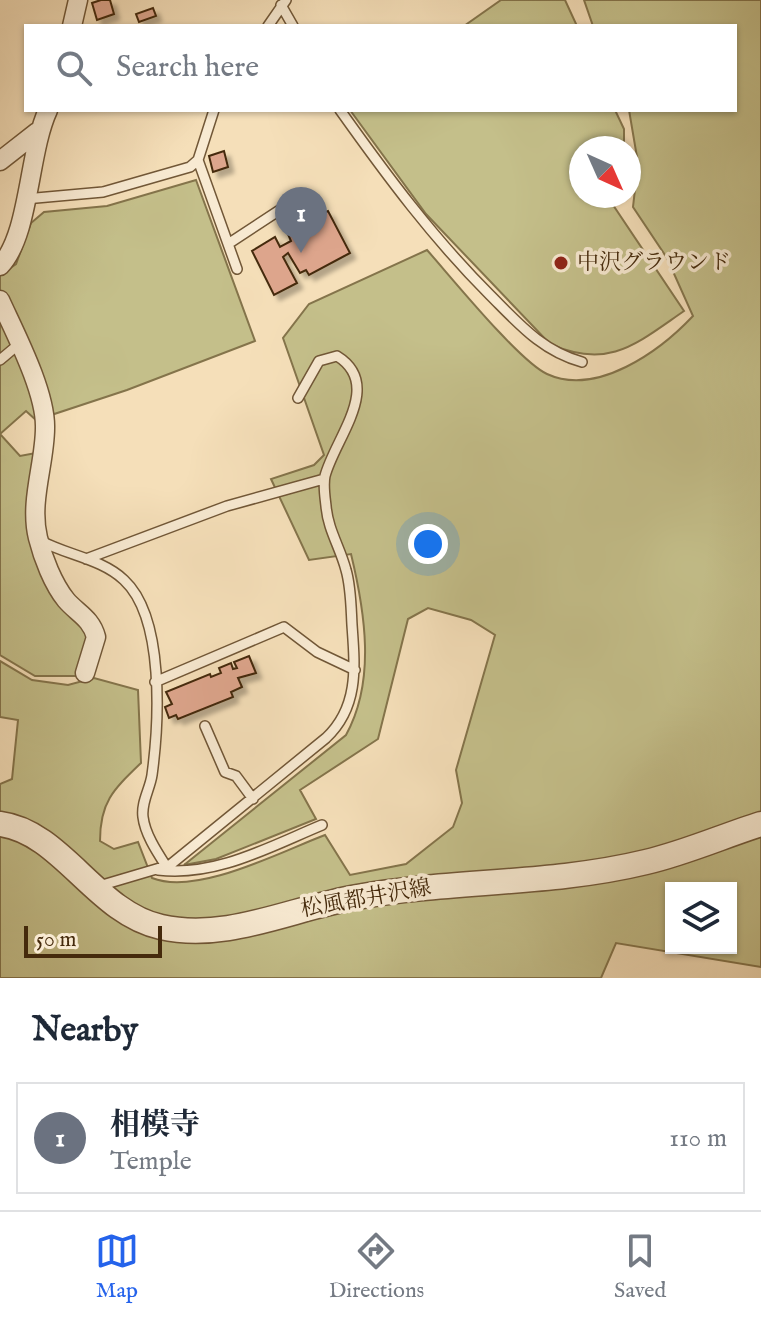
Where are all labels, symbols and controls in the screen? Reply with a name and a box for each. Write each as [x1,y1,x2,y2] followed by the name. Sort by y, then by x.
[24,24,737,112] search box
[52,46,96,90] icon: search
[116,49,259,87] text: Search here
[569,136,641,208] north arrow
[275,187,327,253] pin: 1
[577,249,731,277] place label: 中沢グラウンド
[552,254,570,272] marker: 中沢グラウンド
[408,524,448,564] your location
[299,874,433,924] street label: 松風都井沢線
[665,882,737,954] map controls
[665,882,737,954] button: layers
[24,922,162,958] scale bar
[36,926,77,954] text: 50 m
[32,1009,138,1052] text: Nearby
[110,1107,200,1145] text: 相模寺
[55,1122,65,1155] text: 1
[669,1122,727,1155] text: 110 m
[110,1145,192,1178] text: Temple
[95,1229,139,1305] tab: Map
[329,1229,424,1305] tab: Directions
[614,1229,666,1305] tab: Saved

